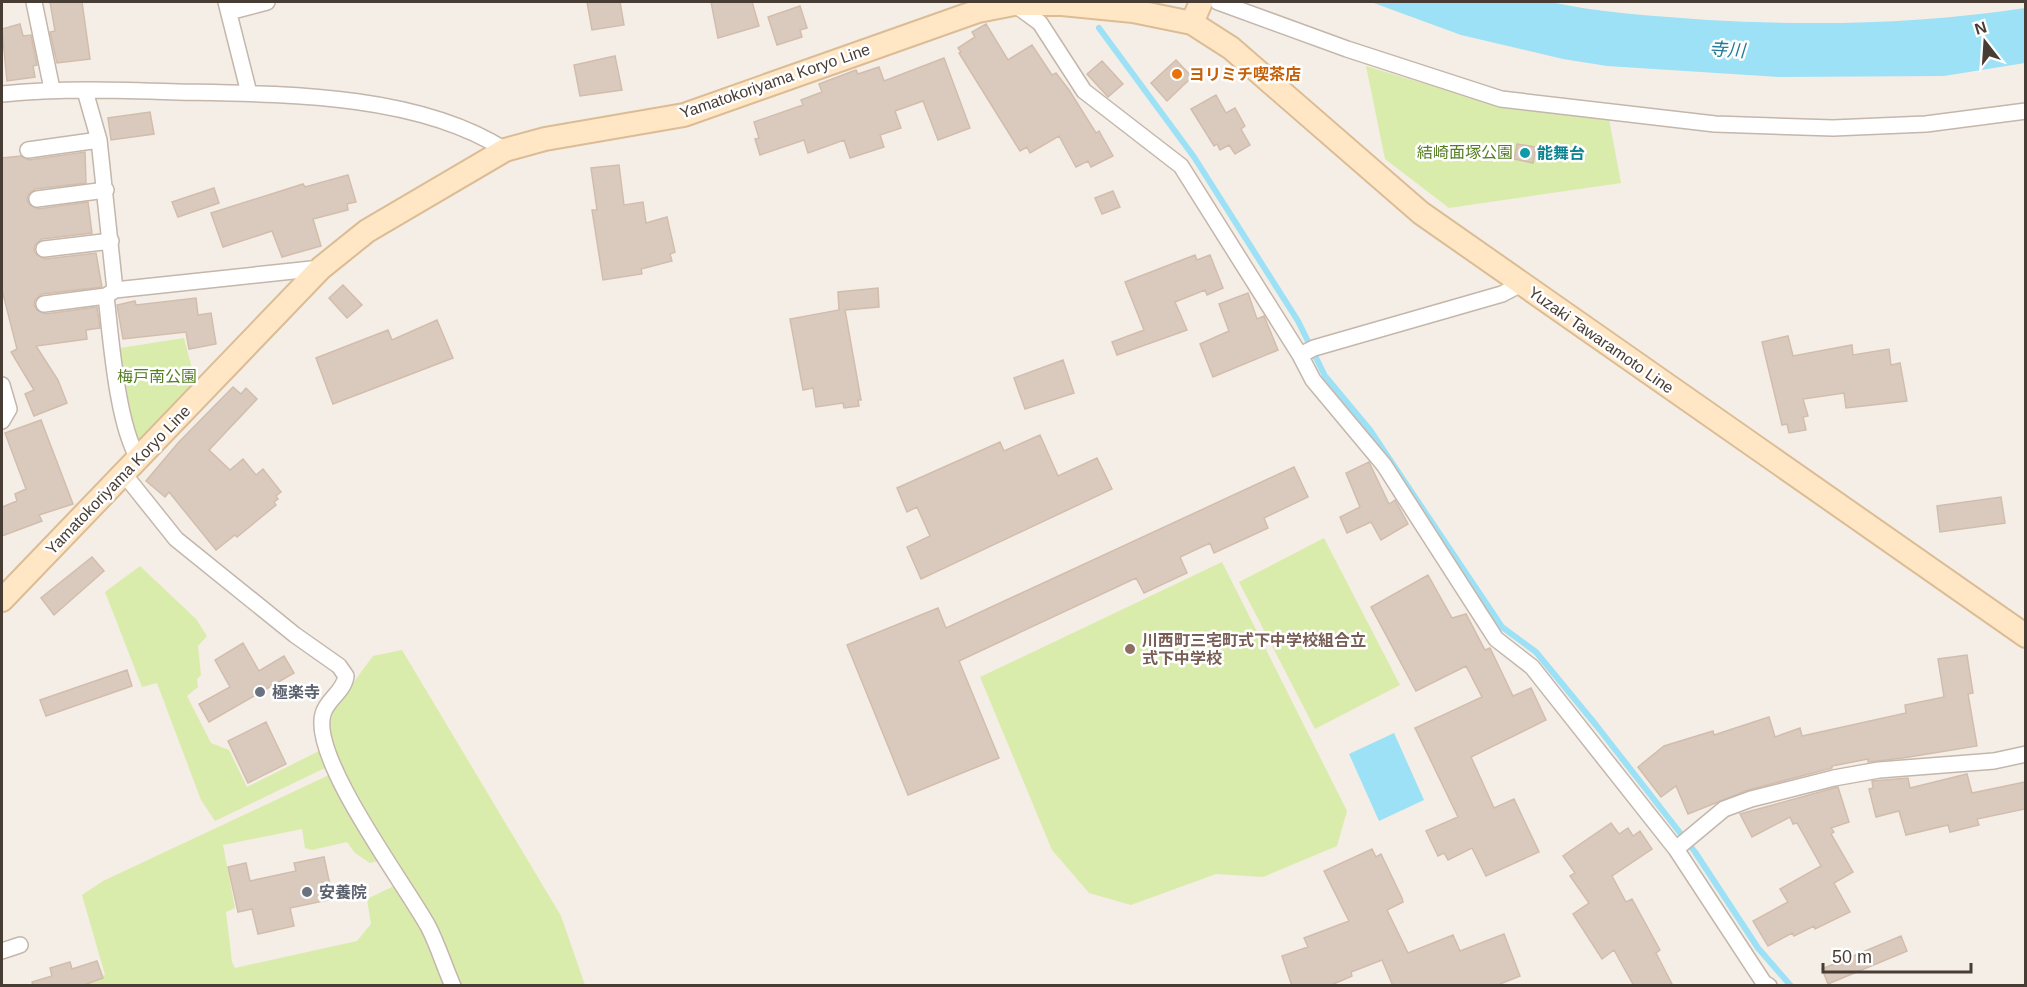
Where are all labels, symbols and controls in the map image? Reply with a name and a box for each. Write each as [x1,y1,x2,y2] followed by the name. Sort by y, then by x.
[1955,12,2015,72] north arrow
[1973,18,1989,38] text: N
[1709,39,1747,61] water label: 寺川
[678,40,872,122] street label: Yamatokoriyama Koryo Line
[1189,66,1301,83] place label: ヨリミチ喫茶店
[1170,67,1184,81] marker: ヨリミチ喫茶店
[1417,144,1513,161] park label: 結崎面塚公園
[1537,144,1585,162] place label: 能舞台
[1518,146,1532,160] marker: 能舞台
[1525,283,1677,397] street label: Yuzaki Tawaramoto Line
[117,368,197,385] park label: 梅戸南公園
[42,402,194,558] street label: Yamatokoriyama Koryo Line
[1142,631,1366,667] place label: 川西町三宅町式下中学校組合立 式下中学校
[1123,642,1137,656] marker: 川西町三宅町式下中学校組合立 式下中学校
[272,684,320,701] place label: 極楽寺
[253,685,267,699] marker: 極楽寺
[319,884,367,901] place label: 安養院
[300,885,314,899] marker: 安養院
[1823,936,1972,974] scale bar
[1832,947,1872,967] text: 50 m

